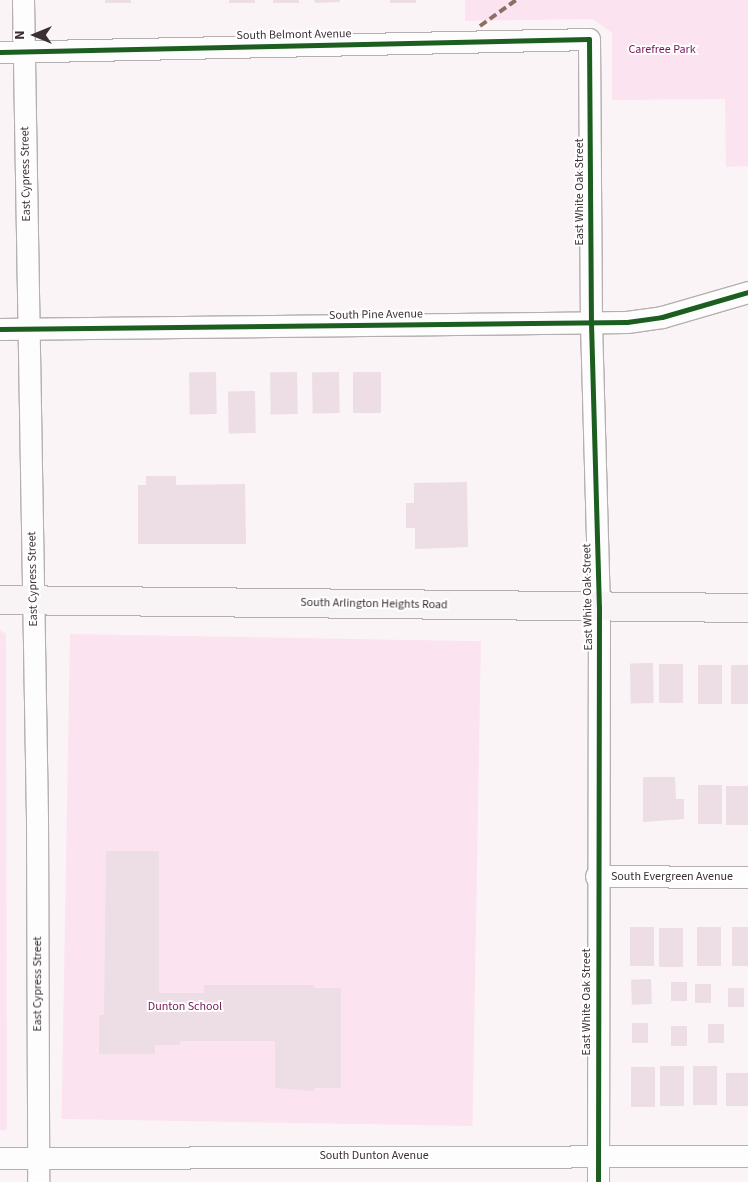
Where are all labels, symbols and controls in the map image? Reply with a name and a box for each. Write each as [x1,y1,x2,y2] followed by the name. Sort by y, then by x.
[10,10,60,60] north arrow
[236,27,352,43] street label: South Belmont Avenue
[10,30,30,40] text: N
[628,43,696,57] park label: Carefree Park
[18,126,34,222] street label: East Cypress Street
[573,138,587,246] street label: East White Oak Street
[329,307,423,323] street label: South Pine Avenue
[25,531,41,627] street label: East Cypress Street
[580,543,596,651] street label: East White Oak Street
[300,596,448,612] street label: South Arlington Heights Road
[611,870,733,884] street label: South Evergreen Avenue
[31,936,45,1032] street label: East Cypress Street
[580,948,594,1056] street label: East White Oak Street
[148,1000,222,1014] park label: Dunton School
[319,1149,429,1163] street label: South Dunton Avenue

